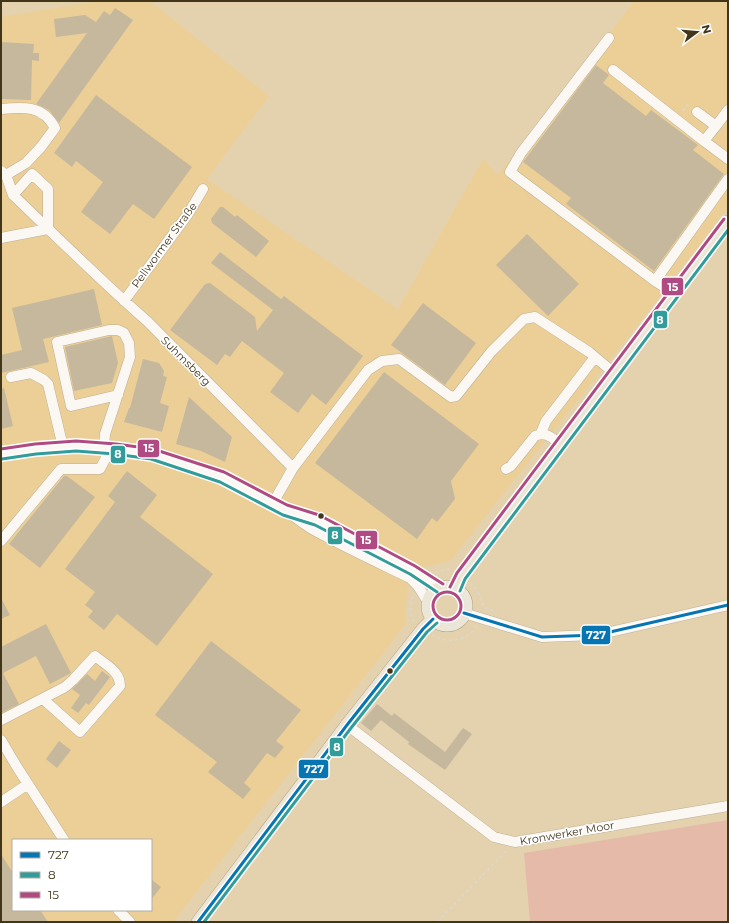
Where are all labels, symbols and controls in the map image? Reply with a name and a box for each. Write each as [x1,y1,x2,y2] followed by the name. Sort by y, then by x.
[677,12,717,52] north arrow
[699,23,715,35] text: N
[128,199,200,291] street label: Pellwormer Straße
[661,277,684,296] line badge: 15
[668,280,679,294] text: 15
[653,310,668,329] line badge: 8
[656,313,664,327] text: 8
[158,333,214,389] street label: Suhmsberg
[137,439,160,458] line badge: 15
[144,441,155,455] text: 15
[110,445,126,464] line badge: 8
[114,447,122,461] text: 8
[316,511,326,521] unlabelled marker
[327,526,343,545] line badge: 8
[331,528,339,542] text: 8
[355,530,378,550] line badge: 15
[361,533,372,547] text: 15
[581,625,611,645] line badge: 727
[586,628,606,642] text: 727
[385,666,395,676] unlabelled marker
[329,737,344,757] line badge: 8
[333,740,341,754] text: 8
[298,759,329,779] line badge: 727
[304,762,324,776] text: 727
[519,818,615,848] street label: Kronwerker Moor
[12,839,152,911] legend
[48,847,69,862] text: 727
[48,867,56,882] text: 8
[48,887,59,902] text: 15

